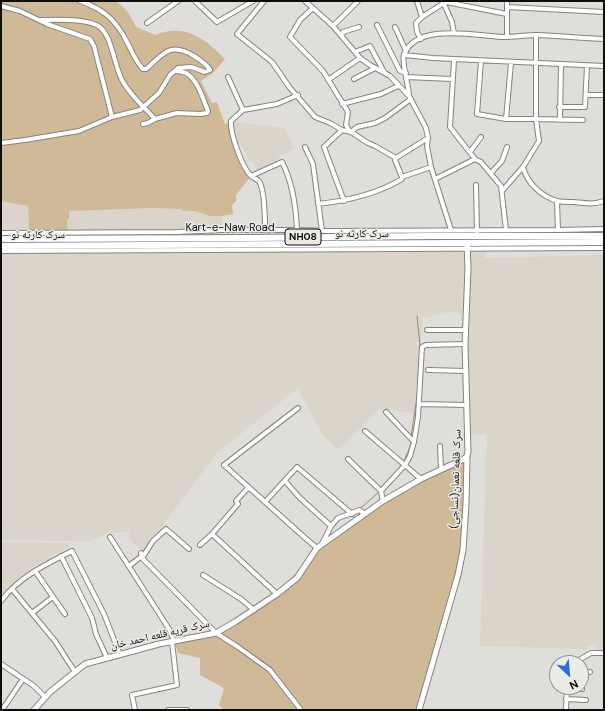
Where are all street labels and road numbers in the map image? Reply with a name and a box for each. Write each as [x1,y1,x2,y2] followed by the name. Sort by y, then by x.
[185,221,275,235] street label: Kart-e-Naw Road
[335,227,389,241] street label: سرک کارته نو
[11,228,65,242] street label: سرک کارته نو
[285,229,321,245] road number: NH08
[448,429,464,529] street label: سرک قلعه نعمان(نساجی)
[109,617,211,653] street label: سرک قریه قلعه احمد خان

